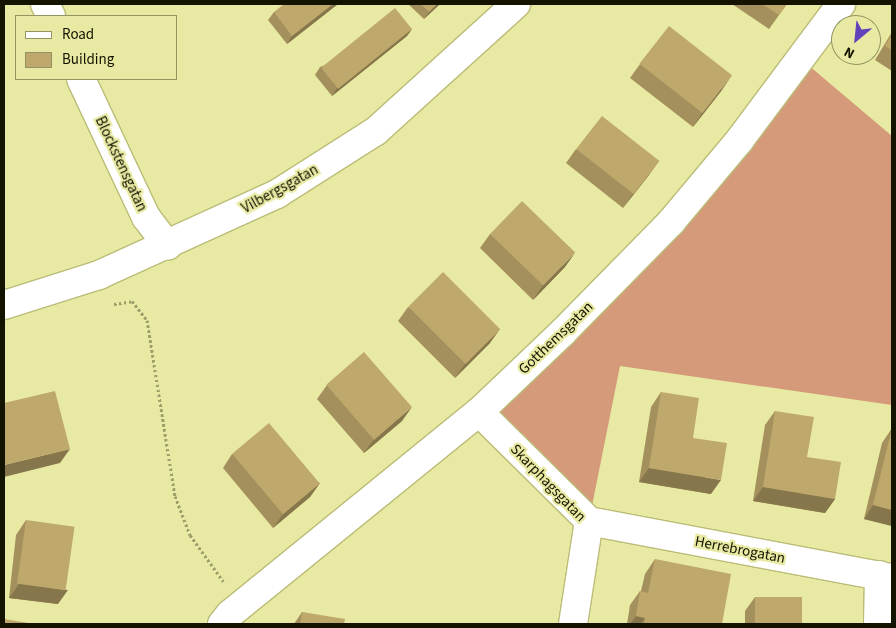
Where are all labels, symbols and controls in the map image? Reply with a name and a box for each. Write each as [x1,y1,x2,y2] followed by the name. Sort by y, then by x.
[15,15,178,80] legend
[831,15,881,65] north arrow
[62,24,94,45] text: Road
[841,41,858,63] text: N
[62,49,114,70] text: Building
[91,114,151,214] street label: Blockstensgatan
[238,161,322,217] street label: Vilbergsgatan
[515,298,597,378] street label: Gotthemsgatan
[506,440,590,526] street label: Skarphagsgatan
[693,532,787,568] street label: Herrebrogatan

